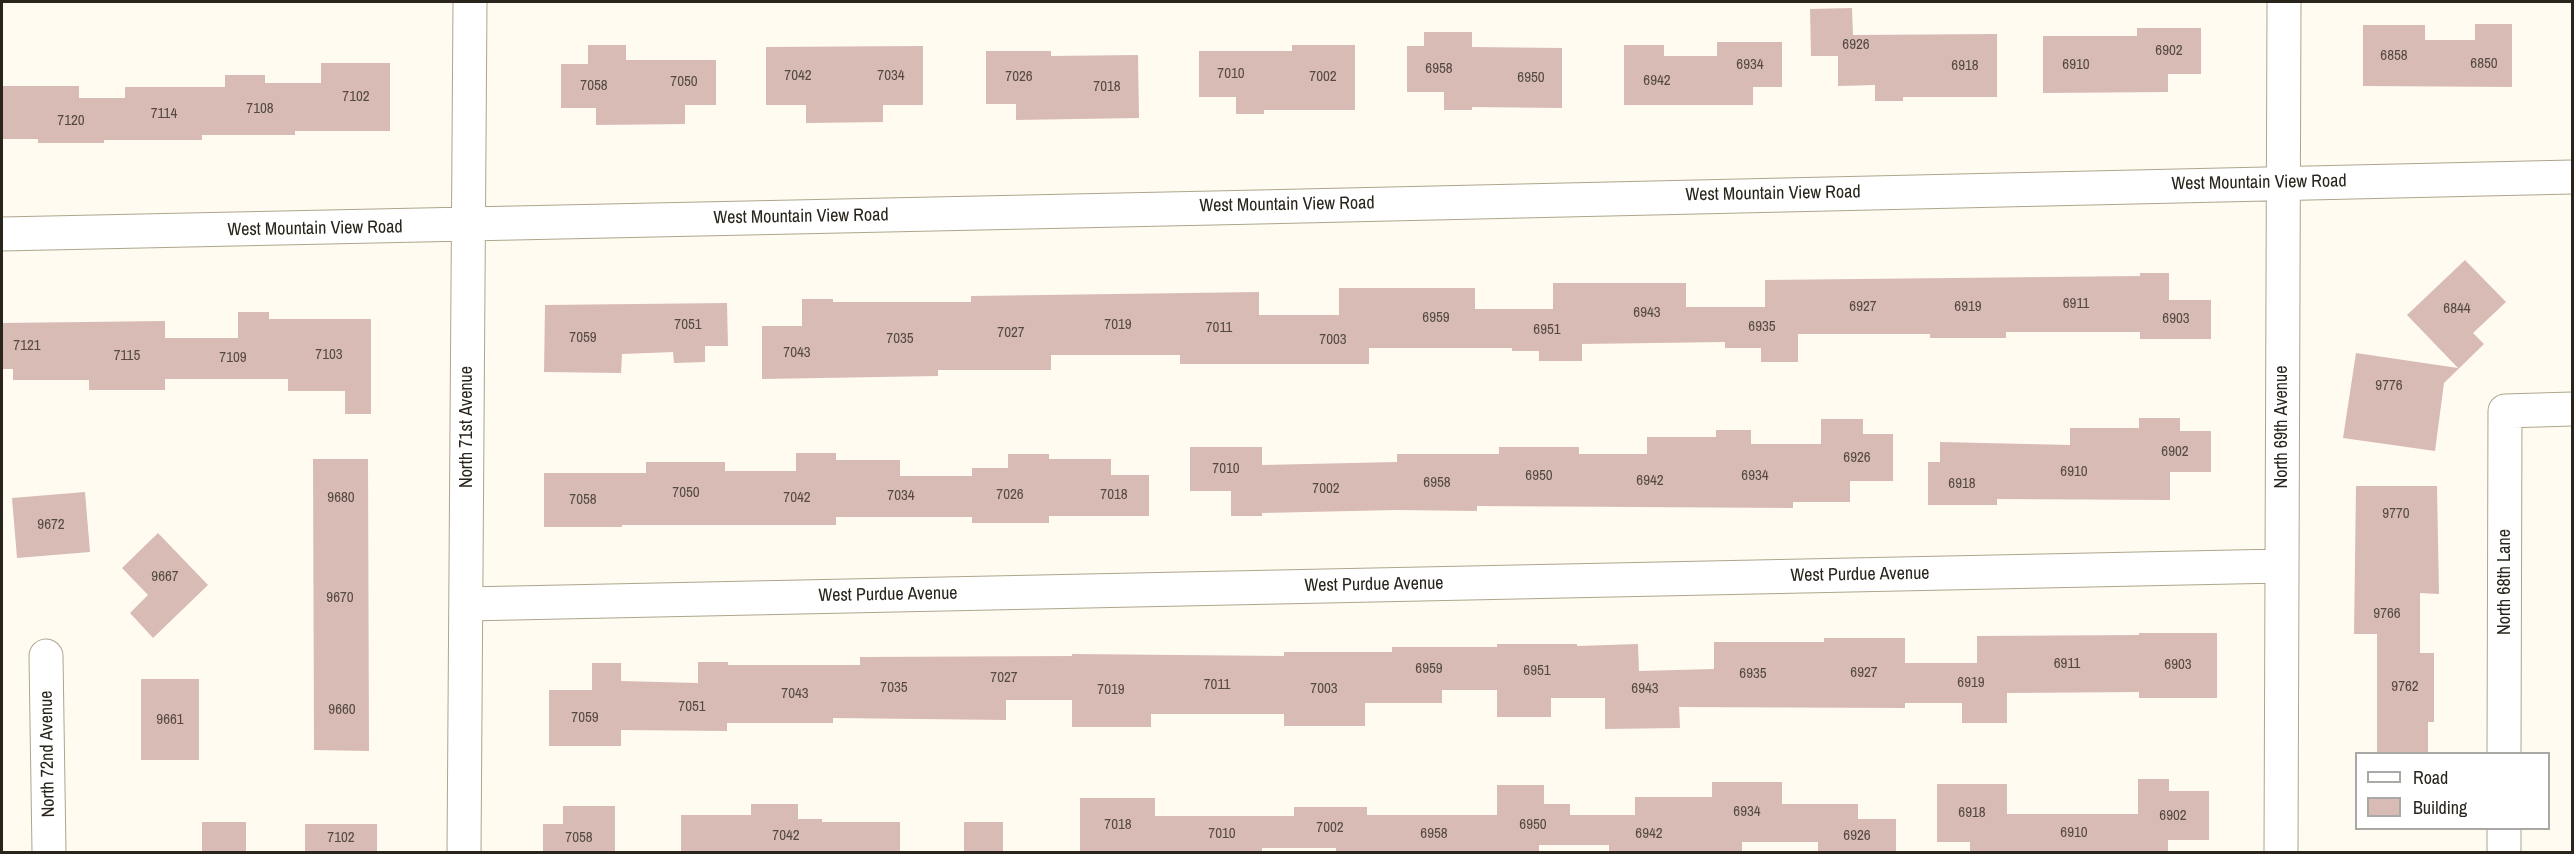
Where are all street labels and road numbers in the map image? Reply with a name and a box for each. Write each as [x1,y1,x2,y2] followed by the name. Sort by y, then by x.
[2171,171,2347,195] street label: West Mountain View Road
[1685,182,1861,206] street label: West Mountain View Road
[1199,193,1375,217] street label: West Mountain View Road
[713,205,889,229] street label: West Mountain View Road
[227,217,403,241] street label: West Mountain View Road
[456,366,478,488] street label: North 71st Avenue
[2271,366,2293,488] street label: North 69th Avenue
[2494,529,2516,635] street label: North 68th Lane
[1790,563,1930,587] street label: West Purdue Avenue
[1304,573,1444,597] street label: West Purdue Avenue
[818,583,958,607] street label: West Purdue Avenue
[36,690,60,818] street label: North 72nd Avenue

